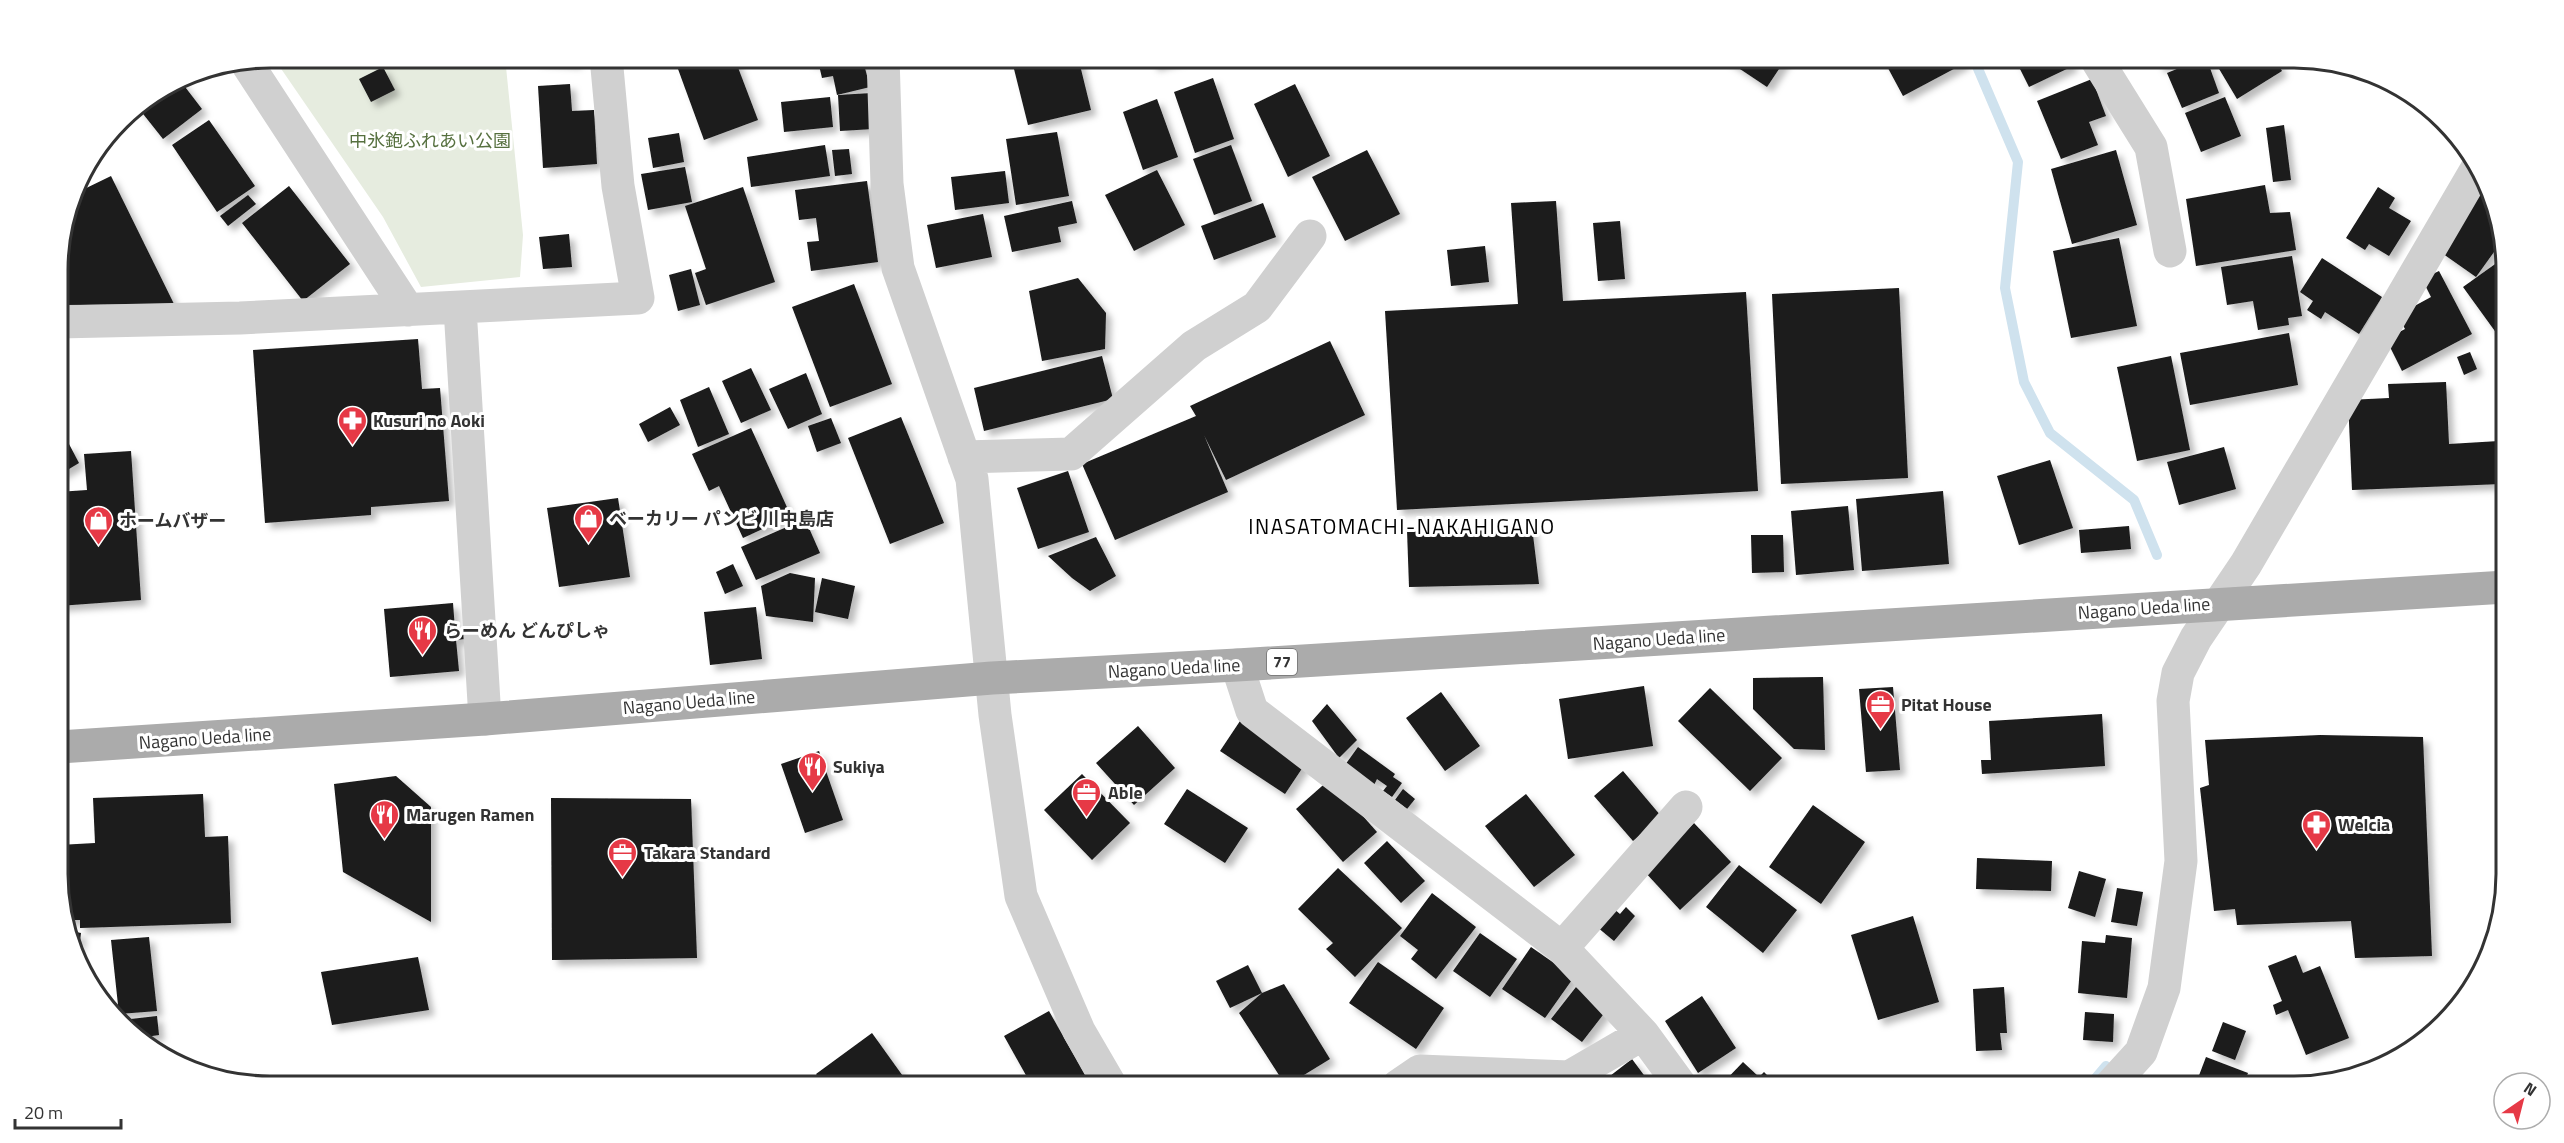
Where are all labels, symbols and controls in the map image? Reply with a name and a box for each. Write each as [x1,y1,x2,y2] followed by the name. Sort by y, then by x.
[349,127,511,154] park label: 中氷鉋ふれあい公園
[336,404,368,446] pharmacy icon: Kusuri no Aoki
[373,407,485,434] place label: Kusuri no Aoki
[572,502,604,544] shop icon: ベーカリー パンビ 川中島店
[82,504,114,546] shop icon: ホームバザー
[609,505,834,532] place label: ベーカリー パンビ 川中島店
[119,507,226,534] place label: ホームバザー
[1248,510,1556,542] district label: INASATOMACHI-NAKAHIGANO
[2077,590,2211,626] street label: Nagano Ueda line
[407,614,439,656] restaurant icon: らーめん どんぴしゃ
[444,617,610,644] place label: らーめん どんぴしゃ
[1592,621,1726,657] street label: Nagano Ueda line
[1267,649,1297,675] road number: 77
[1107,651,1241,685] street label: Nagano Ueda line
[622,683,756,721] street label: Nagano Ueda line
[1864,688,1896,730] office icon: Pitat House
[1901,691,1992,718] place label: Pitat House
[138,720,272,756] street label: Nagano Ueda line
[796,750,828,792] restaurant icon: Sukiya
[833,753,885,780] place label: Sukiya
[1071,776,1103,818] office icon: Able
[1108,779,1143,806] place label: Able
[369,798,401,840] restaurant icon: Marugen Ramen
[406,801,535,828] place label: Marugen Ramen
[2301,808,2333,850] pharmacy icon: Welcia
[2338,811,2390,838] place label: Welcia
[607,836,639,878] office icon: Takara Standard
[644,839,771,866] place label: Takara Standard
[2492,1071,2552,1131] north arrow
[2519,1076,2542,1102] text: N
[15,1092,122,1130] scale bar
[24,1099,63,1126] text: 20 m

